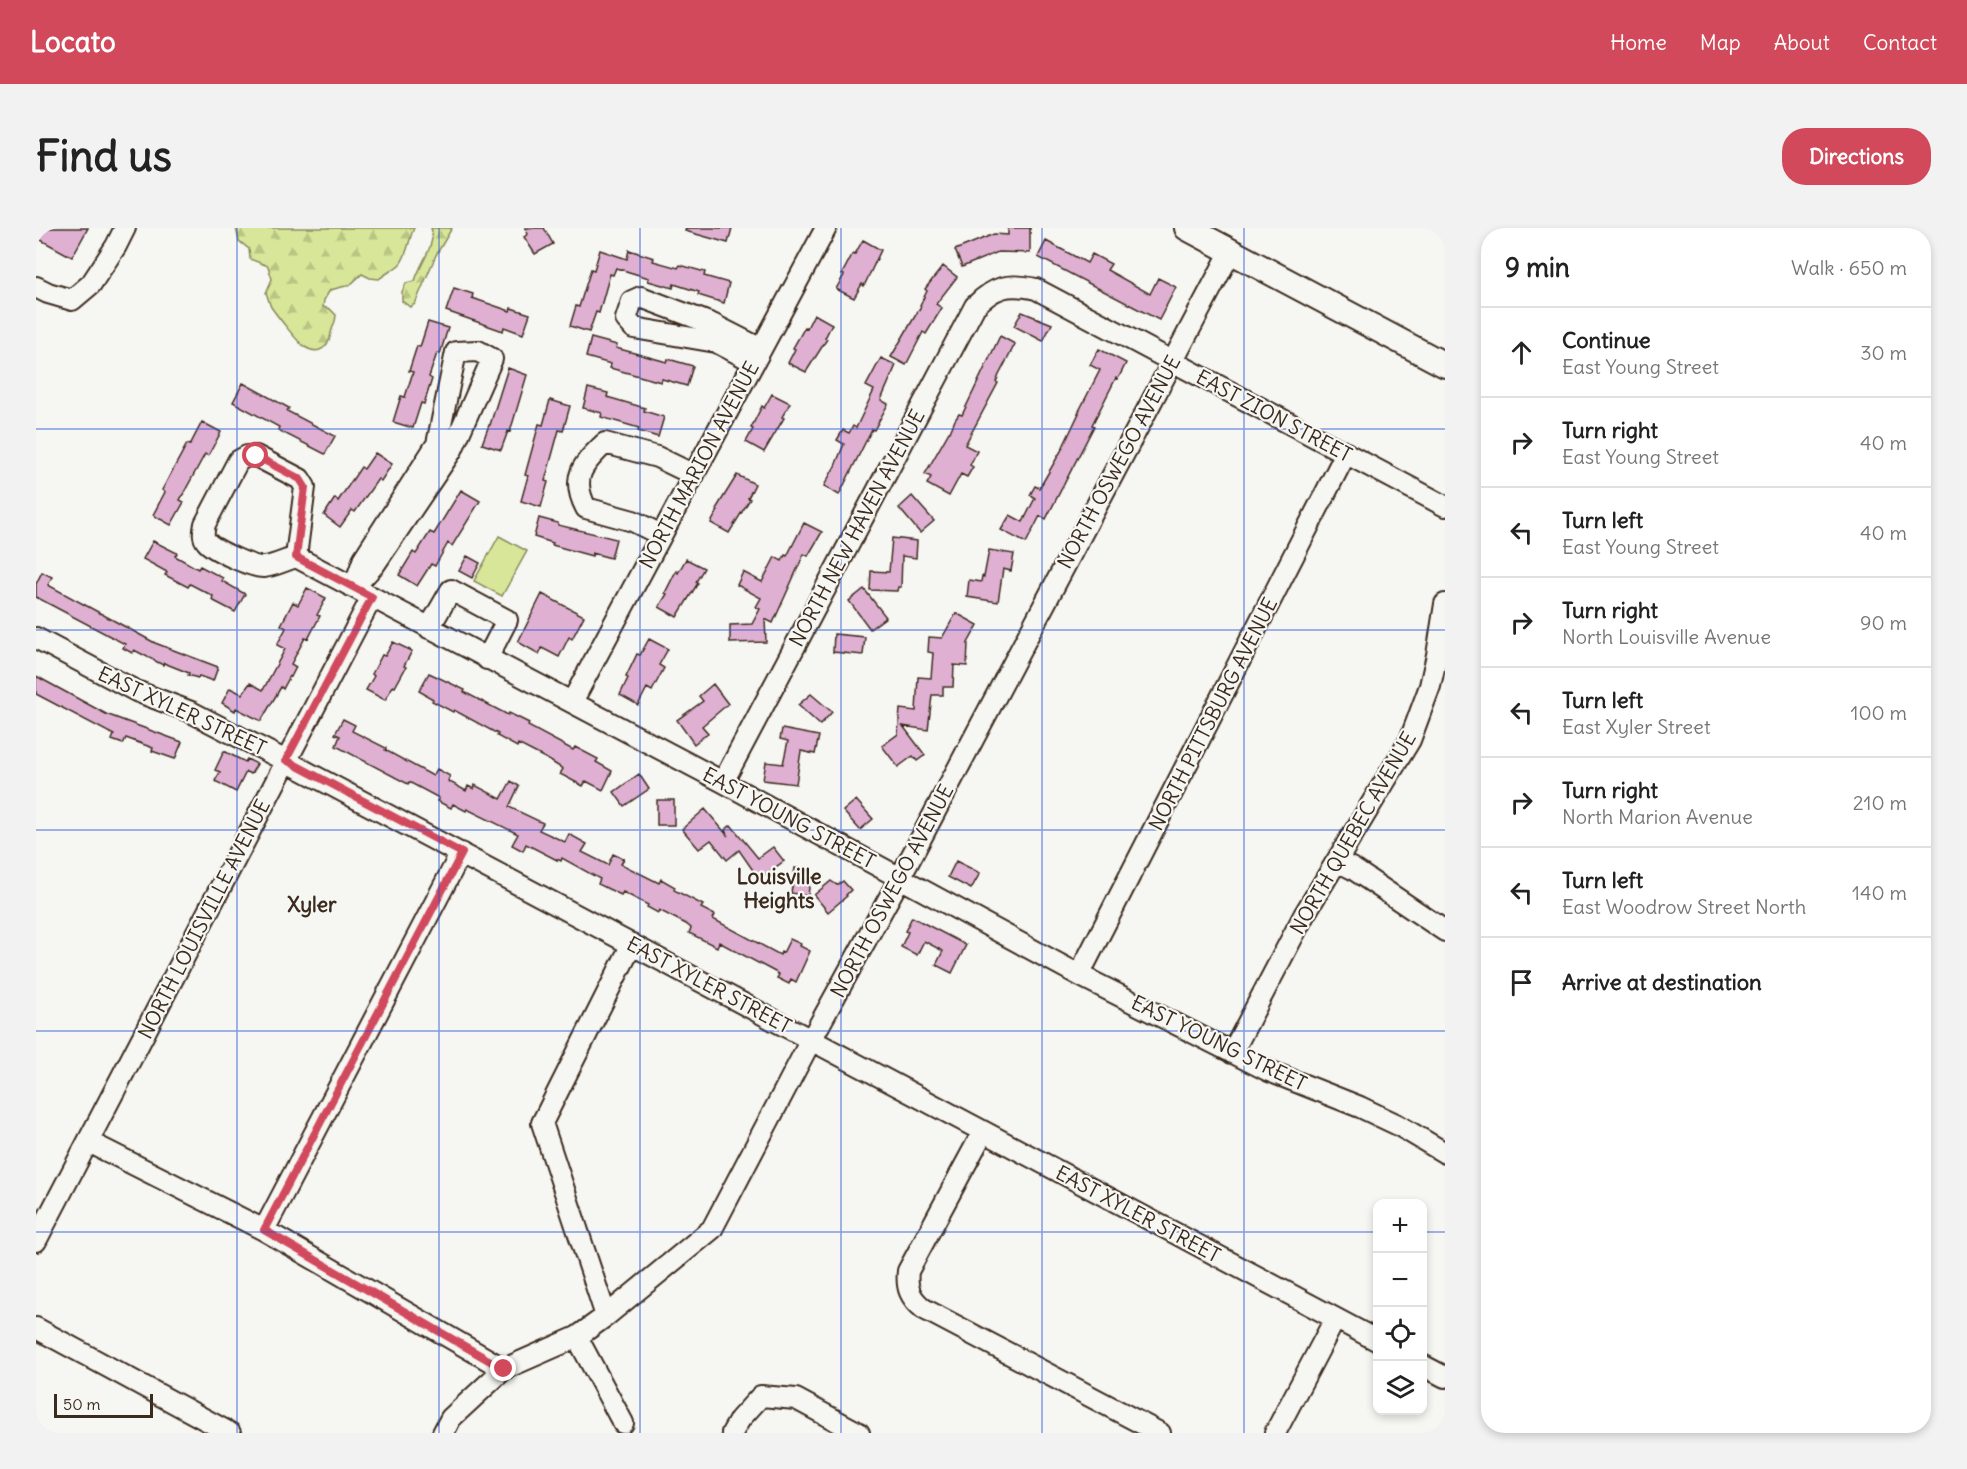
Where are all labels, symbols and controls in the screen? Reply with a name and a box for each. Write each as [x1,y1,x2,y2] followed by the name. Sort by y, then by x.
[30,24,116,60] text: Locato
[1610,29,1667,56] text: Home
[1700,29,1741,56] text: Map
[1774,29,1830,56] text: About
[1863,29,1937,56] text: Contact
[1782,128,1931,185] button: Directions
[36,130,172,182] text: Find us
[1505,251,1570,284] text: 9 min
[1791,255,1907,280] text: Walk · 650 m
[1562,326,1651,354] text: Continue
[1505,336,1538,369] icon: ahead
[1860,340,1907,365] text: 30 m
[1052,351,1185,573] street label: NORTH OSWEGO AVENUE
[1562,354,1719,379] text: East Young Street
[633,357,764,573] street label: NORTH MARION AVENUE
[1192,364,1356,467] street label: EAST ZION STREET
[783,405,930,651] street label: NORTH NEW HAVEN AVENUE
[1562,416,1658,444] text: Turn right
[1505,426,1538,459] icon: right
[1860,430,1907,455] text: 40 m
[242,442,268,468] route start
[1562,444,1719,469] text: East Young Street
[1562,506,1643,534] text: Turn left
[1505,516,1538,549] icon: left
[1860,520,1907,545] text: 40 m
[1562,534,1719,559] text: East Young Street
[1143,593,1282,834] street label: NORTH PITTSBURG AVENUE
[1562,596,1658,624] text: Turn right
[1505,606,1538,639] icon: right
[1860,610,1907,635] text: 90 m
[1562,624,1771,649] text: North Louisville Avenue
[94,661,270,761] street label: EAST XYLER STREET
[1562,686,1643,714] text: Turn left
[1505,696,1538,729] icon: left
[1850,700,1907,725] text: 100 m
[1562,714,1711,739] text: East Xyler Street
[1284,727,1421,939] street label: NORTH QUEBEC AVENUE
[699,761,880,874] street label: EAST YOUNG STREET
[1562,776,1658,804] text: Turn right
[825,780,958,1002] street label: NORTH OSWEGO AVENUE
[1505,786,1538,819] icon: right
[1853,790,1907,815] text: 210 m
[132,795,275,1043] street label: NORTH LOUISVILLE AVENUE
[1562,804,1753,829] text: North Marion Avenue
[736,863,822,914] district label: Louisville Heights
[1562,866,1643,894] text: Turn left
[1505,876,1538,909] icon: left
[1852,880,1907,905] text: 140 m
[287,891,337,918] district label: Xyler
[1562,894,1806,919] text: East Woodrow Street North
[623,931,796,1039] street label: EAST XYLER STREET
[1505,966,1538,999] icon: arrive
[1562,968,1762,996] text: Arrive at destination
[1127,989,1311,1096] street label: EAST YOUNG STREET
[1052,1160,1225,1268] street label: EAST XYLER STREET
[1373,1199,1427,1415] map controls
[1373,1199,1427,1253] button: +
[1373,1253,1427,1307] button: −
[1373,1307,1427,1361] button: locate
[490,1355,516,1381] route end
[1373,1361,1427,1415] button: layers
[54,1391,153,1418] scale bar
[63,1394,101,1414] text: 50 m

